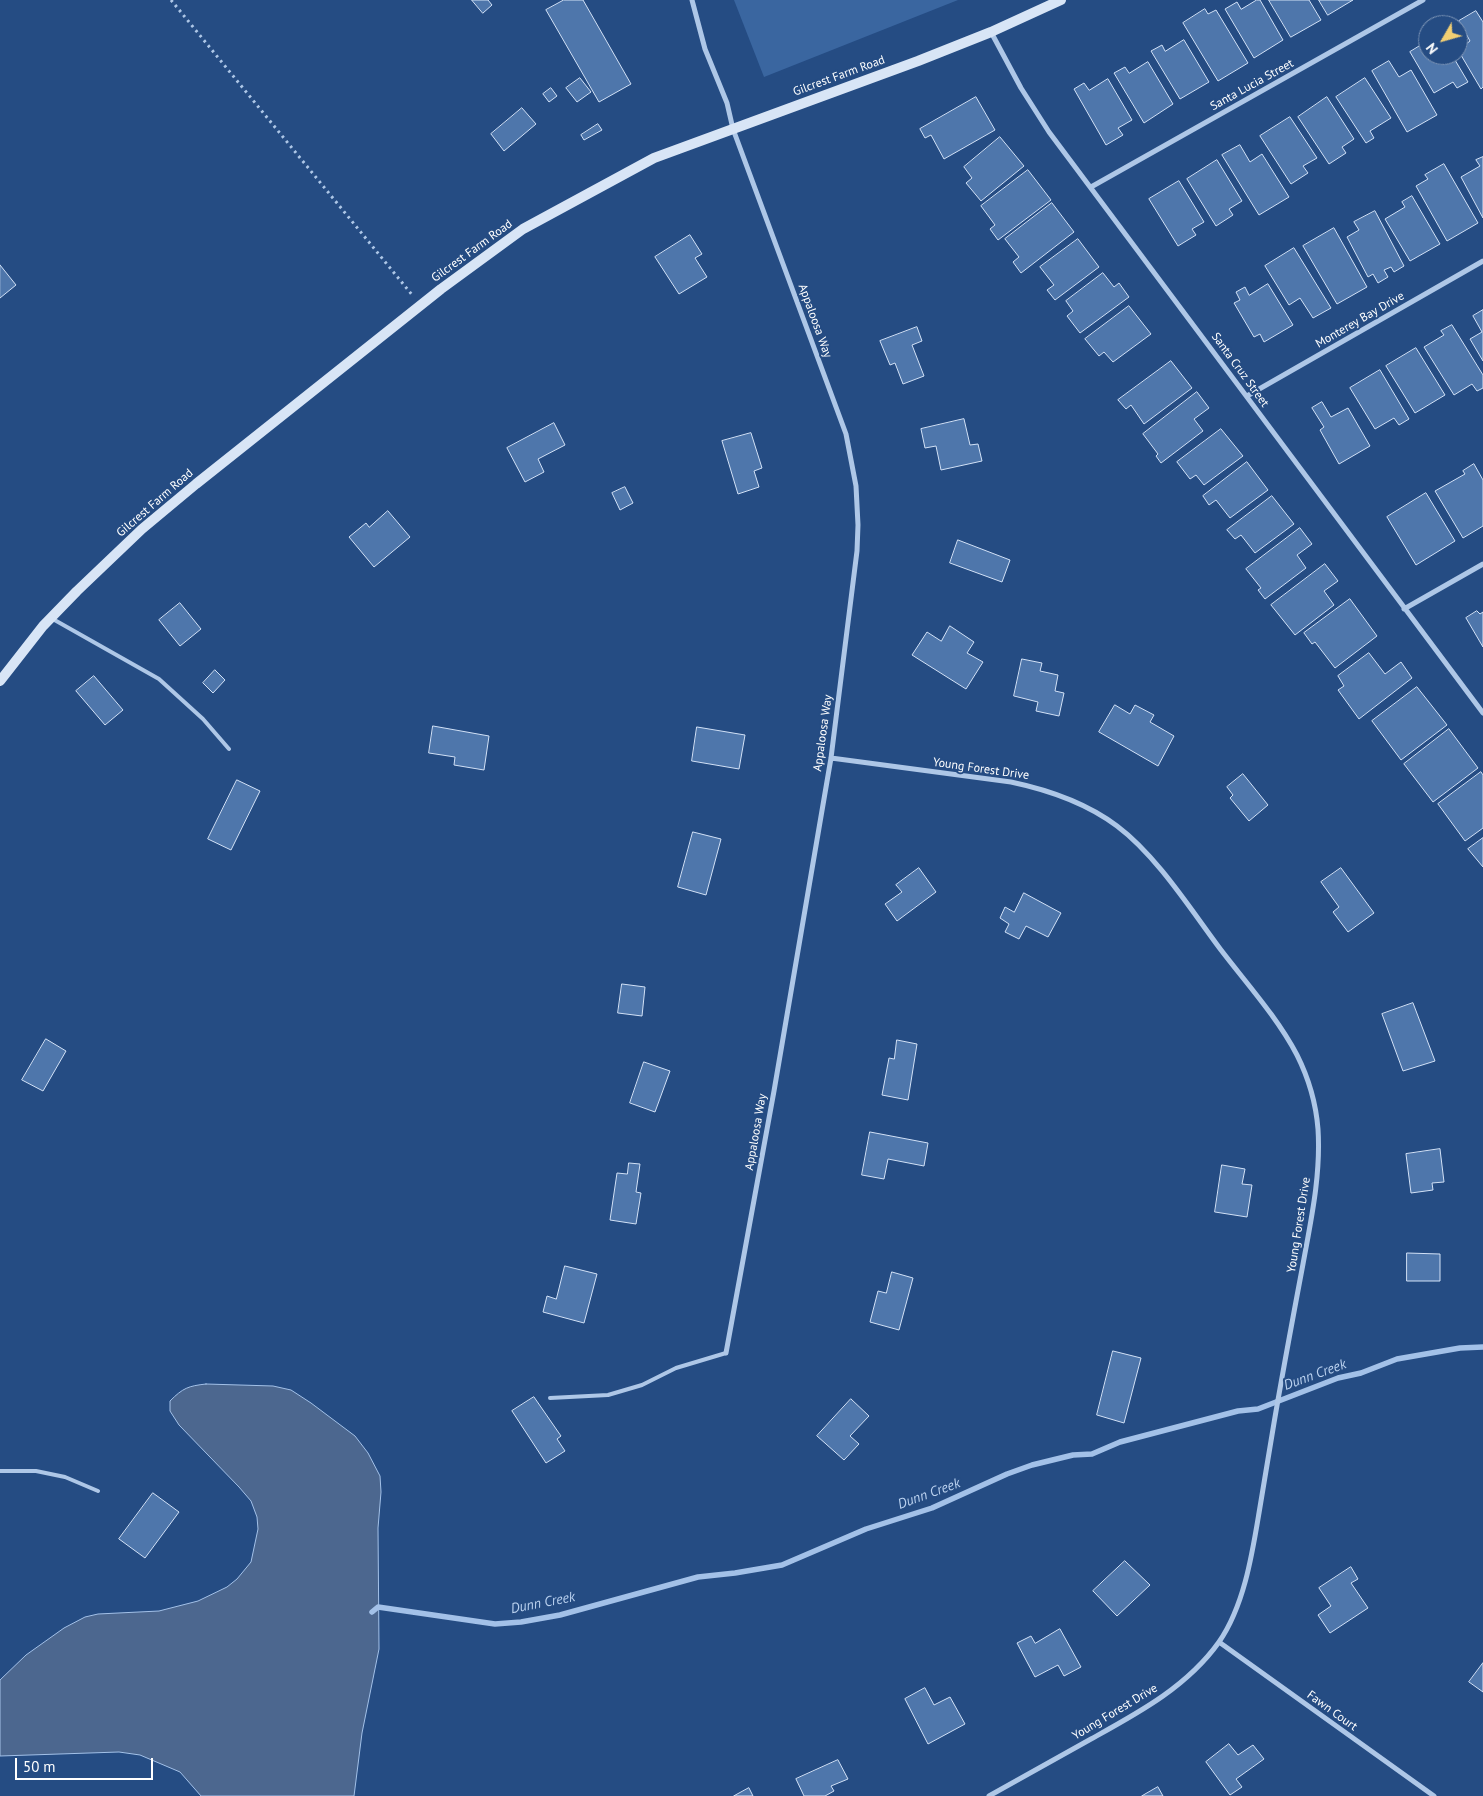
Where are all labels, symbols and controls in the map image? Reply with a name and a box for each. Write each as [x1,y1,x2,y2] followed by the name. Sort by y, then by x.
[1418,15,1468,65] north arrow
[1422,39,1442,58] text: N
[791,53,887,99] street label: Gilcrest Farm Road
[1208,56,1296,114] street label: Santa Lucia Street
[429,217,515,285] street label: Gilcrest Farm Road
[795,282,835,360] street label: Appaloosa Way
[1313,289,1407,351] street label: Monterey Bay Drive
[1208,330,1272,410] street label: Santa Cruz Street
[114,466,196,540] street label: Gilcrest Farm Road
[810,694,836,772] street label: Appaloosa Way
[932,755,1030,783] street label: Young Forest Drive
[742,1093,770,1171] street label: Appaloosa Way
[1284,1176,1314,1274] street label: Young Forest Drive
[1281,1356,1349,1394] water label: Dunn Creek
[895,1475,963,1513] water label: Dunn Creek
[509,1589,577,1617] water label: Dunn Creek
[1070,1681,1160,1743] street label: Young Forest Drive
[1304,1688,1360,1734] street label: Fawn Court
[18,1748,155,1780] scale bar
[23,1757,56,1776] text: 50 m

